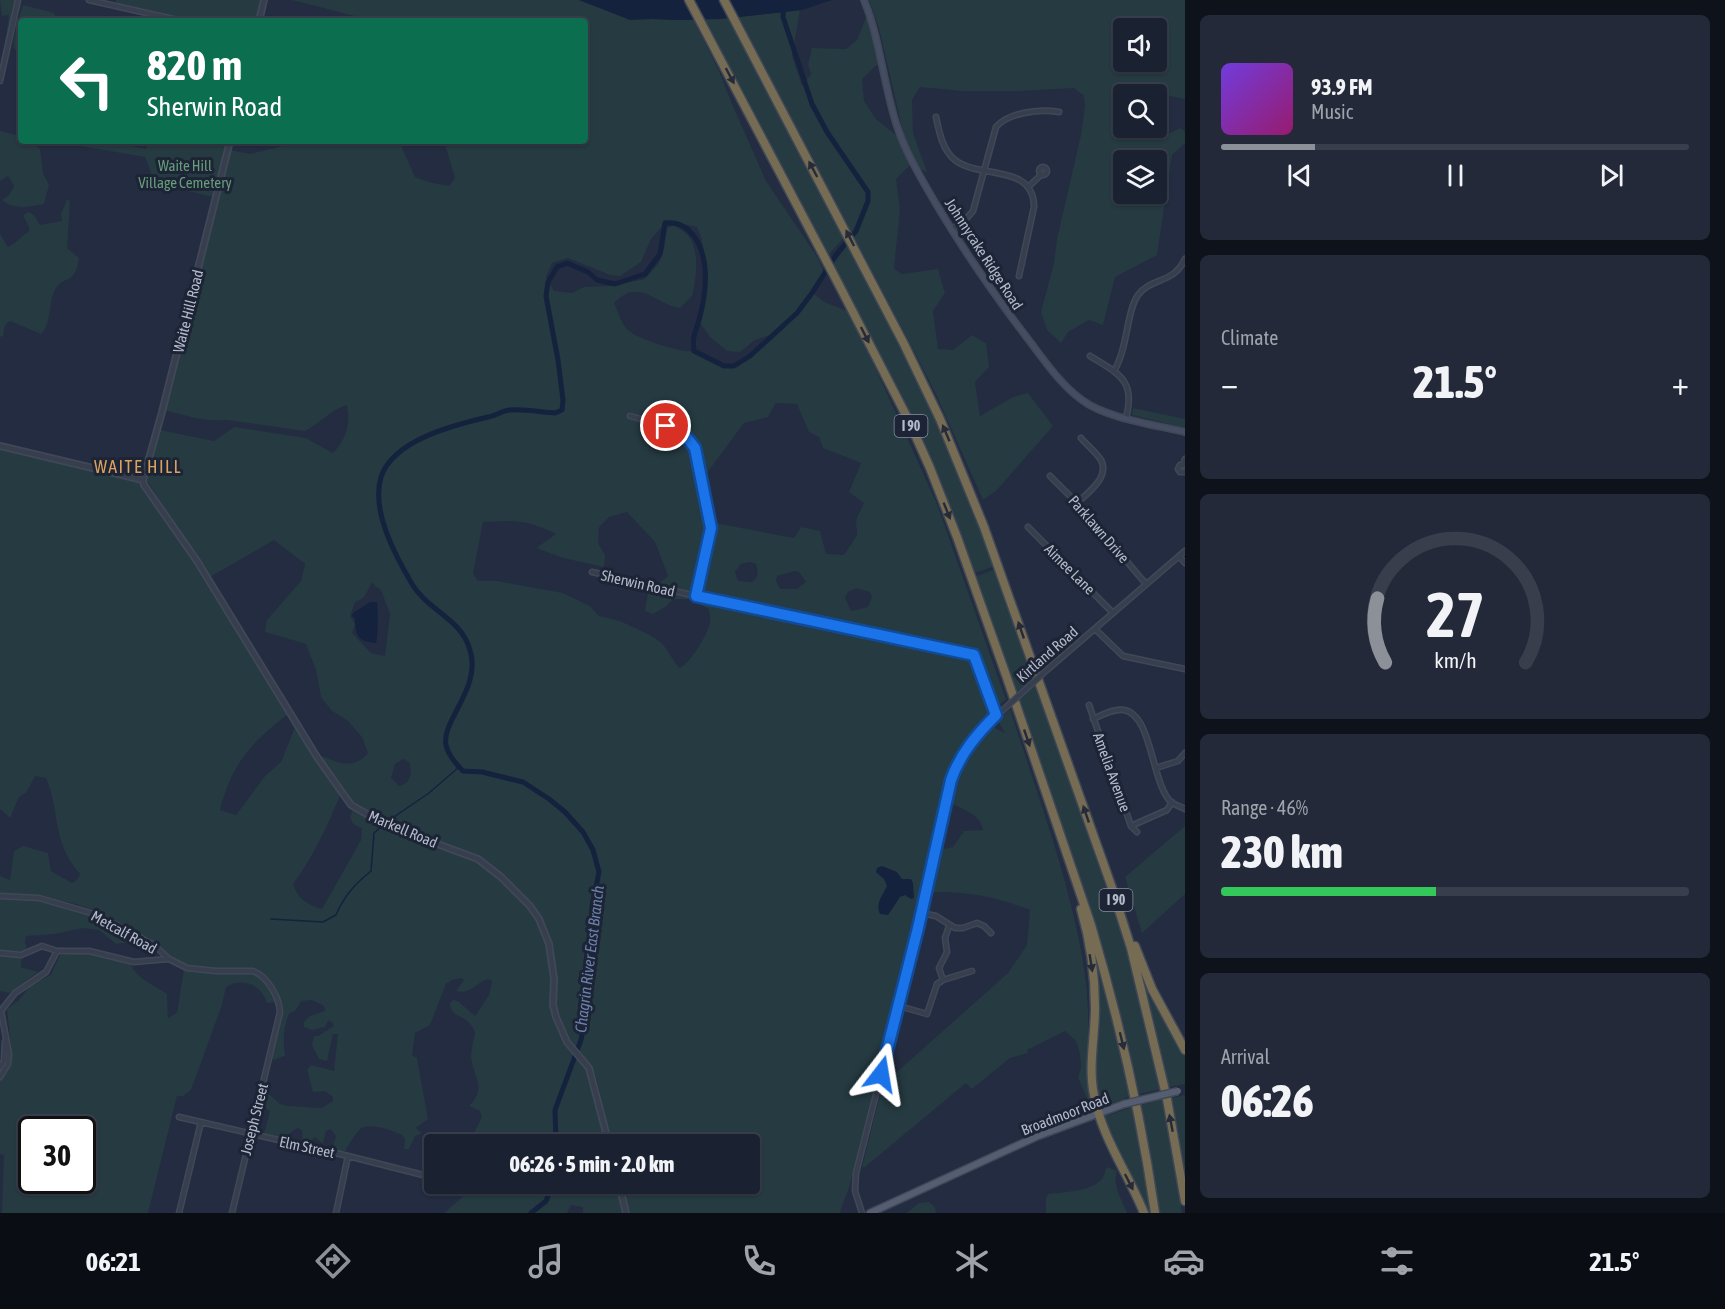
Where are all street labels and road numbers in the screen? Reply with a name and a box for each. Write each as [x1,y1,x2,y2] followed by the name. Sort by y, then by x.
[942,195,1026,313] street label: Johnnycake Ridge Road
[170,268,206,354] street label: Waite Hill Road
[894,415,928,437] road number: I 90
[1065,492,1133,566] street label: Parklawn Drive
[1041,540,1099,598] street label: Aimee Lane
[599,566,677,600] street label: Sherwin Road
[1013,623,1081,685] street label: Kirtland Road
[1090,730,1134,814] street label: Amelia Avenue
[366,807,440,851] street label: Markell Road
[1100,889,1132,911] road number: I 90
[88,907,160,957] street label: Metcalf Road
[237,1081,271,1157] street label: Joseph Street
[1019,1089,1111,1139] street label: Broadmoor Road
[278,1133,336,1161] street label: Elm Street

